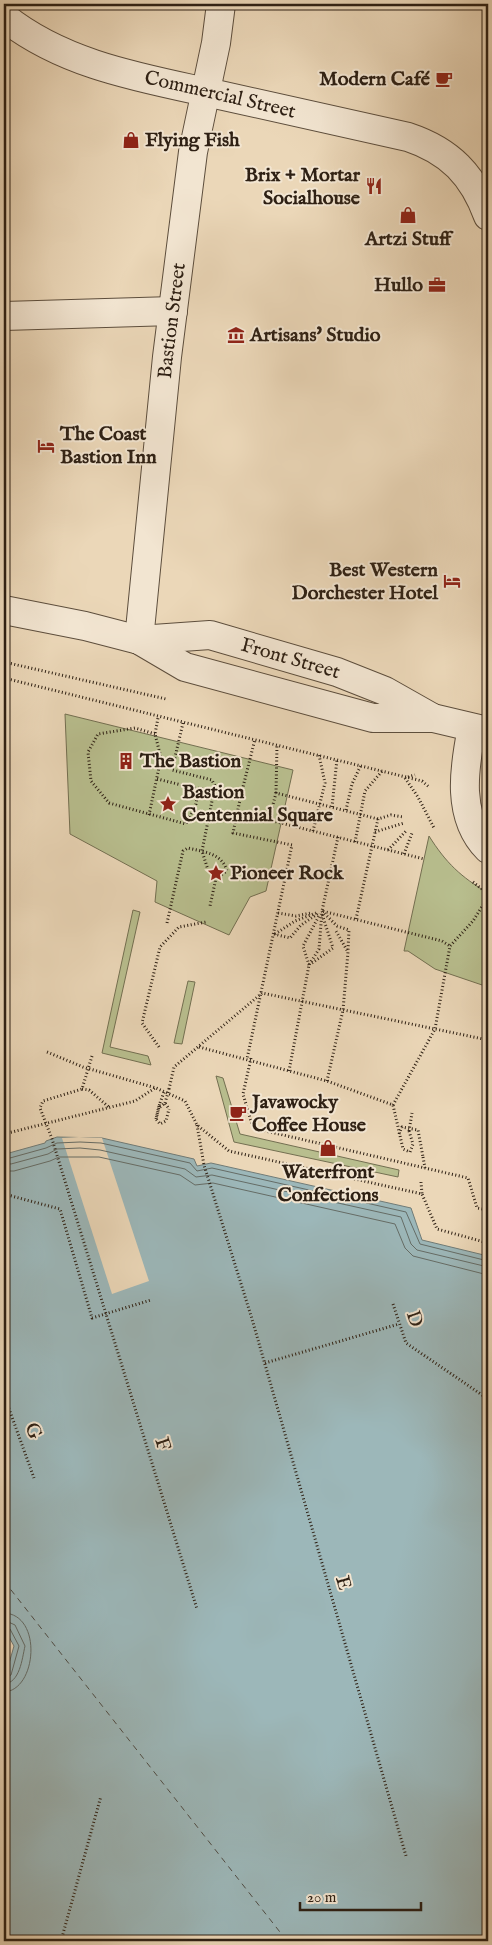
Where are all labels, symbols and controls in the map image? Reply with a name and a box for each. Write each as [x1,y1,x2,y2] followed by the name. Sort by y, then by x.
[142,65,298,125] street label: Commercial Street
[319,67,431,92] place label: Modern Café
[434,69,454,89] cafe icon: Modern Café
[145,128,240,153] place label: Flying Fish
[121,130,141,150] shop icon: Flying Fish
[245,163,361,211] place label: Brix + Mortar Socialhouse
[364,176,384,196] restaurant icon: Brix + Mortar Socialhouse
[398,205,418,225] shop icon: Artzi Stuff
[364,227,454,252] place label: Artzi Stuff
[152,261,191,380] street label: Bastion Street
[374,273,423,298] place label: Hullo
[427,275,447,295] office icon: Hullo
[249,323,381,348] place label: Artisans' Studio
[226,325,246,345] museum icon: Artisans' Studio
[59,422,157,470] place label: The Coast Bastion Inn
[36,436,56,456] hotel icon: The Coast Bastion Inn
[292,558,439,606] place label: Best Western Dorchester Hotel
[442,571,462,591] hotel icon: Best Western Dorchester Hotel
[238,632,343,685] street label: Front Street
[139,749,242,774] place label: The Bastion
[116,751,136,771] building icon: The Bastion
[182,780,334,828] place label: Bastion Centennial Square
[158,794,178,814] place icon: Bastion Centennial Square
[230,861,345,886] place label: Pioneer Rock
[206,863,226,883] place icon: Pioneer Rock
[249,1090,367,1138] place label: Javawocky Coffee House
[228,1103,248,1123] cafe icon: Javawocky Coffee House
[318,1138,338,1158] shop icon: Waterfront Confections
[277,1160,379,1208] place label: Waterfront Confections
[400,1307,428,1331] street label: D
[19,1419,47,1443] street label: G
[148,1434,176,1454] street label: F
[329,1573,357,1593] street label: E
[300,1880,421,1912] scale bar
[307,1888,337,1907] text: 20 m

